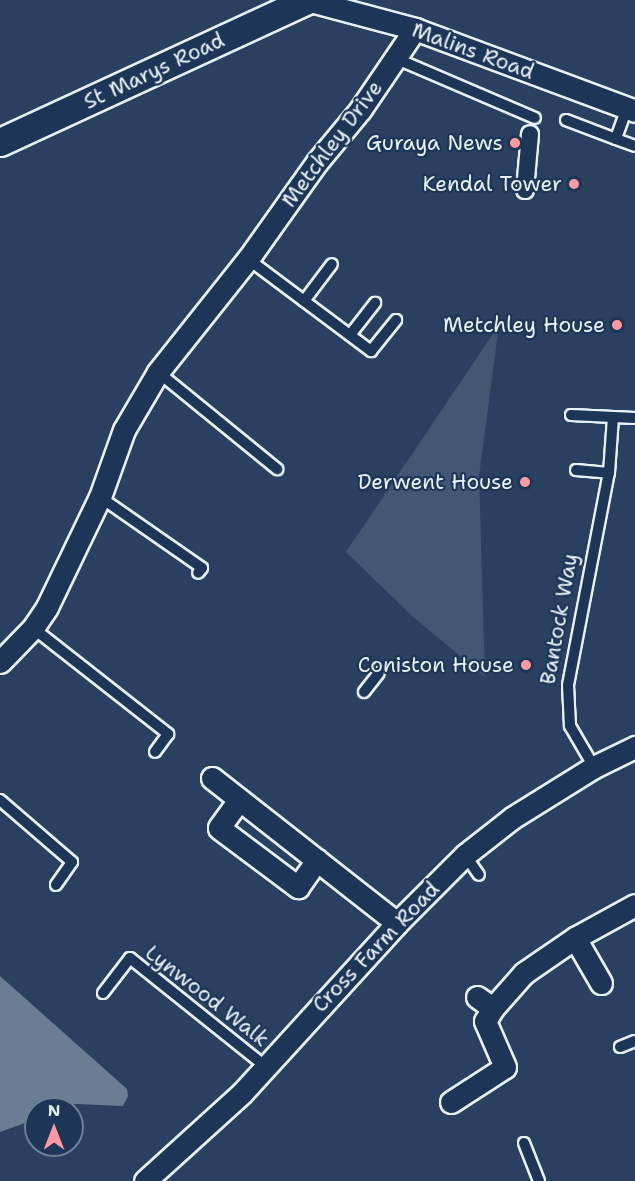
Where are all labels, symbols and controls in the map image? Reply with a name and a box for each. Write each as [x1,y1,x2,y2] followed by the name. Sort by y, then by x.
[409,17,537,85] street label: Malins Road
[80,27,228,115] street label: St Marys Road
[276,76,388,212] street label: Metchley Drive
[366,130,503,156] place label: Guraya News
[508,136,522,150] marker: Guraya News
[422,171,562,197] place label: Kendal Tower
[567,177,581,191] marker: Kendal Tower
[443,312,605,338] place label: Metchley House
[610,318,624,332] marker: Metchley House
[358,469,513,495] place label: Derwent House
[518,475,532,489] marker: Derwent House
[535,552,583,686] street label: Bantock Way
[358,652,514,678] place label: Coniston House
[519,658,533,672] marker: Coniston House
[307,877,445,1017] street label: Cross Farm Road
[140,940,274,1052] street label: Lynwood Walk
[24,1097,84,1157] north arrow
[48,1100,60,1121] text: N

